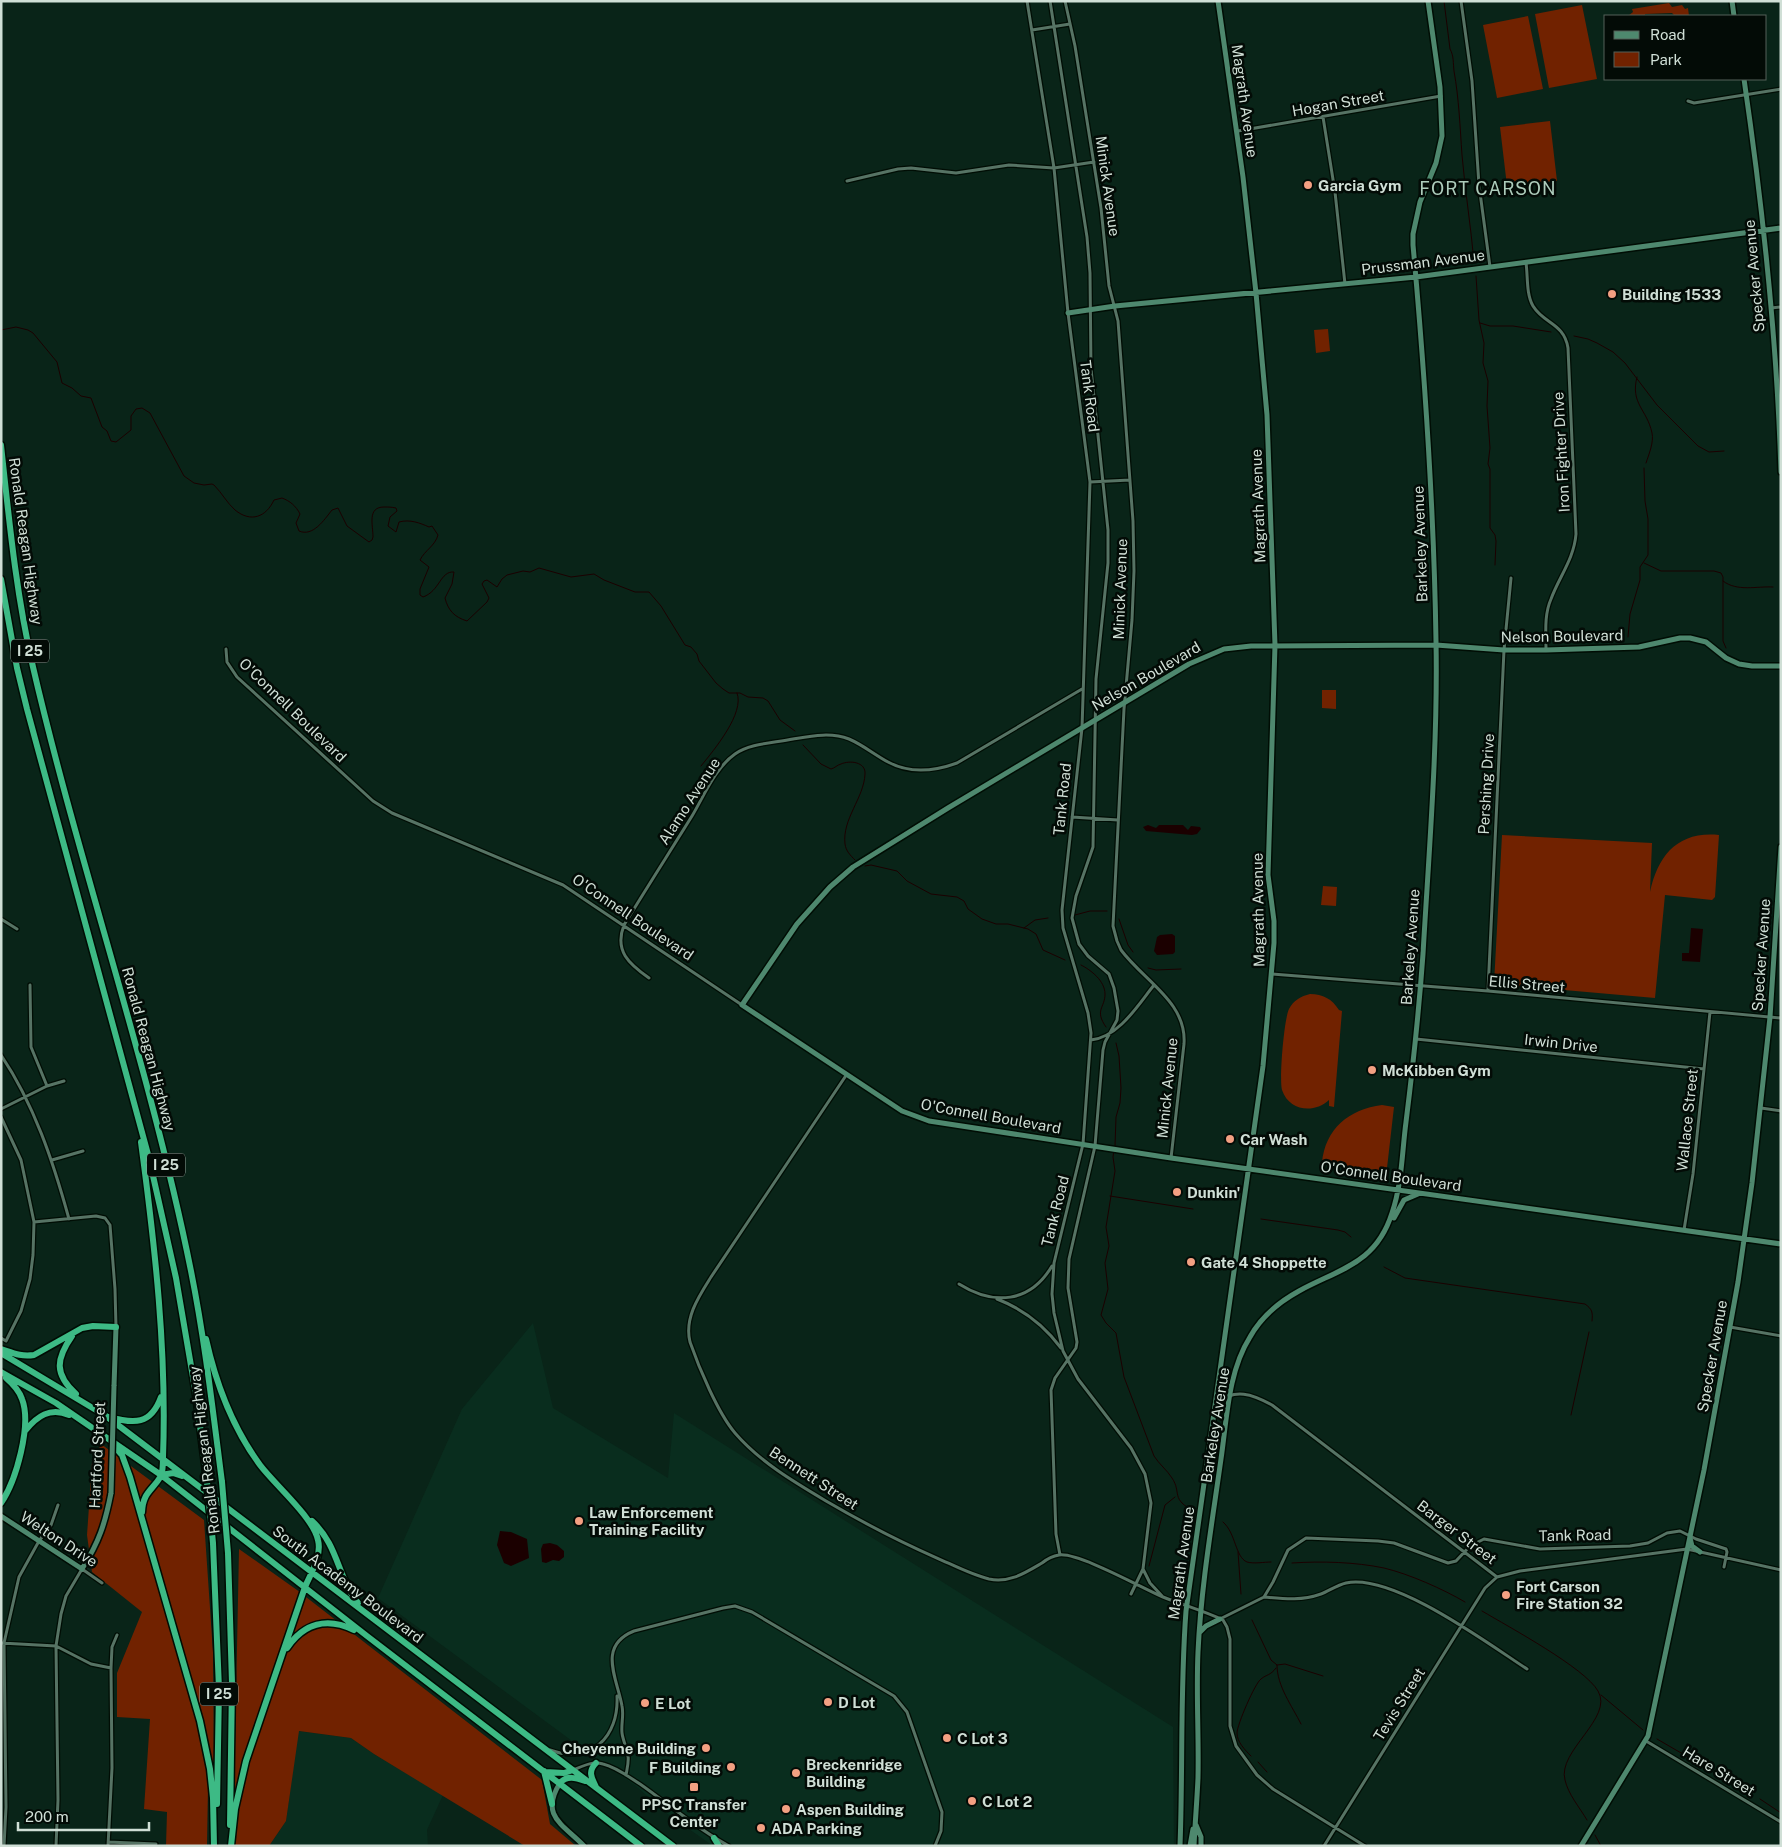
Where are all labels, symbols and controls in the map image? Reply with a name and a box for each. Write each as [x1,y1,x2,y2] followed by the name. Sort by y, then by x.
[1604,15,1767,80] legend
[1650,26,1686,43] text: Road
[1229,43,1261,159] street label: Magrath Avenue
[1650,51,1682,68] text: Park
[1291,86,1386,119] street label: Hogan Street
[1093,135,1123,237] street label: Minick Avenue
[1318,177,1401,194] place label: Garcia Gym
[1419,178,1557,199] district label: FORT CARSON
[1302,179,1314,191] marker: Garcia Gym
[1741,219,1767,333] street label: Specker Avenue
[1360,246,1486,278] street label: Prussman Avenue
[1622,286,1721,303] place label: Building 1533
[1606,288,1618,300] marker: Building 1533
[1077,359,1103,433] street label: Tank Road
[1549,391,1573,513] street label: Iron Fighter Drive
[1248,449,1268,563] street label: Magrath Avenue
[6,456,46,626] street label: Ronald Reagan Highway
[1409,485,1431,603] street label: Barkeley Avenue
[1110,538,1130,640] street label: Minick Avenue
[1501,626,1623,646] street label: Nelson Boulevard
[1089,638,1203,714] street label: Nelson Boulevard
[11,640,49,662] road number: I 25
[236,655,350,765] street label: O'Connell Boulevard
[1475,733,1497,835] street label: Pershing Drive
[655,754,723,848] street label: Alamo Avenue
[1050,762,1074,836] street label: Tank Road
[1249,853,1267,967] street label: Magrath Avenue
[569,870,697,964] street label: O'Connell Boulevard
[1397,888,1423,1006] street label: Barkeley Avenue
[1749,898,1773,1012] street label: Specker Avenue
[119,965,179,1133] street label: Ronald Reagan Highway
[1488,972,1566,996] street label: Ellis Street
[1523,1031,1599,1055] street label: Irwin Drive
[1153,1037,1181,1139] street label: Minick Avenue
[1382,1062,1491,1079] place label: McKibben Gym
[1366,1064,1378,1076] marker: McKibben Gym
[1673,1068,1701,1172] street label: Wallace Street
[920,1095,1062,1137] street label: O'Connell Boulevard
[1240,1131,1307,1148] place label: Car Wash
[1224,1133,1236,1145] marker: Car Wash
[147,1154,185,1176] road number: I 25
[1319,1158,1463,1194] street label: O'Connell Boulevard
[1038,1174,1072,1248] street label: Tank Road
[1187,1184,1241,1201] place label: Dunkin'
[1171,1186,1183,1198] marker: Dunkin'
[1201,1254,1327,1271] place label: Gate 4 Shoppette
[1185,1256,1197,1268] marker: Gate 4 Shoppette
[1694,1299,1730,1413] street label: Specker Avenue
[185,1365,223,1535] street label: Ronald Reagan Highway
[1197,1366,1233,1484] street label: Barkeley Avenue
[86,1401,108,1509] street label: Hartford Street
[766,1443,862,1513] street label: Bennett Street
[1414,1497,1500,1567] street label: Barger Street
[589,1504,714,1538] place label: Law Enforcement Training Facility
[1165,1505,1197,1621] street label: Magrath Avenue
[17,1508,101,1570] street label: Welton Drive
[573,1515,585,1527] marker: Law Enforcement Training Facility
[269,1522,427,1646] street label: South Academy Boulevard
[1539,1526,1611,1544] street label: Tank Road
[1516,1578,1623,1612] place label: Fort Carson Fire Station 32
[1500,1589,1512,1601] marker: Fort Carson Fire Station 32
[1370,1664,1428,1743] street label: Tevis Street
[200,1682,238,1706] road number: I 25
[838,1694,875,1711] place label: D Lot
[655,1695,691,1712] place label: E Lot
[822,1696,834,1708] marker: D Lot
[639,1697,651,1709] marker: E Lot
[957,1730,1008,1747] place label: C Lot 3
[941,1732,953,1744] marker: C Lot 3
[562,1740,697,1757] place label: Cheyenne Building
[700,1742,712,1754] marker: Cheyenne Building
[1680,1743,1758,1799] street label: Hare Street
[806,1756,902,1790] place label: Breckenridge Building
[649,1759,722,1776] place label: F Building
[725,1761,737,1773] marker: F Building
[790,1767,802,1779] marker: Breckenridge Building
[688,1781,700,1793] marker: PPSC Transfer Center
[982,1793,1032,1810] place label: C Lot 2
[966,1795,978,1807] marker: C Lot 2
[641,1796,747,1830] place label: PPSC Transfer Center
[18,1800,149,1832] scale bar
[796,1801,904,1818] place label: Aspen Building
[780,1803,792,1815] marker: Aspen Building
[25,1808,69,1825] text: 200 m
[771,1820,862,1837] place label: ADA Parking
[755,1822,767,1834] marker: ADA Parking

